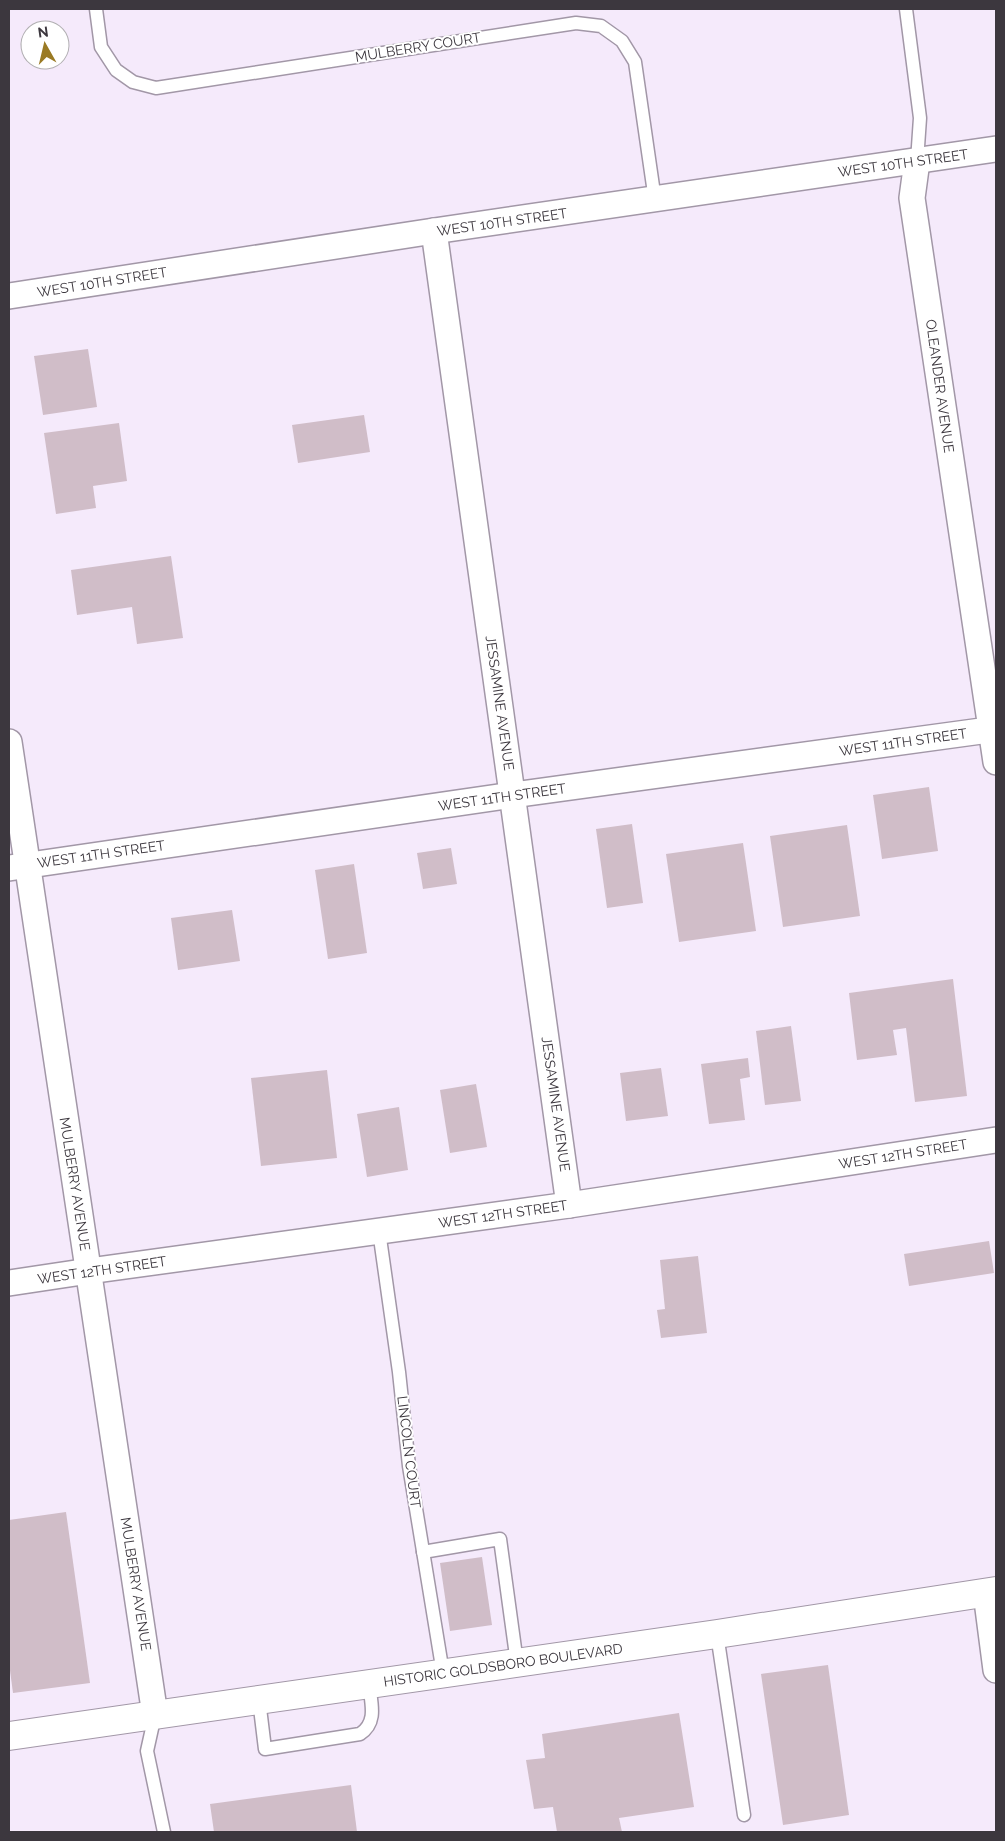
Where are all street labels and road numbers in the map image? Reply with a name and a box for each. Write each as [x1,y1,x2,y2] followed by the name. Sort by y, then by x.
[354,29,482,65] street label: MULBERRY COURT
[837,146,970,180] street label: WEST 10TH STREET
[436,205,569,239] street label: WEST 10TH STREET
[36,264,168,300] street label: WEST 10TH STREET
[923,318,957,454] street label: OLEANDER AVENUE
[483,634,517,772] street label: JESSAMINE AVENUE
[838,725,968,759] street label: WEST 11TH STREET
[437,780,567,814] street label: WEST 11TH STREET
[36,837,166,871] street label: WEST 11TH STREET
[539,1035,573,1173] street label: JESSAMINE AVENUE
[57,1116,93,1252] street label: MULBERRY AVENUE
[838,1136,969,1172] street label: WEST 12TH STREET
[438,1197,569,1231] street label: WEST 12TH STREET
[37,1253,168,1287] street label: WEST 12TH STREET
[394,1395,424,1510] street label: LINCOLN COURT
[118,1516,154,1652] street label: MULBERRY AVENUE
[382,1640,624,1690] street label: HISTORIC GOLDSBORO BOULEVARD

